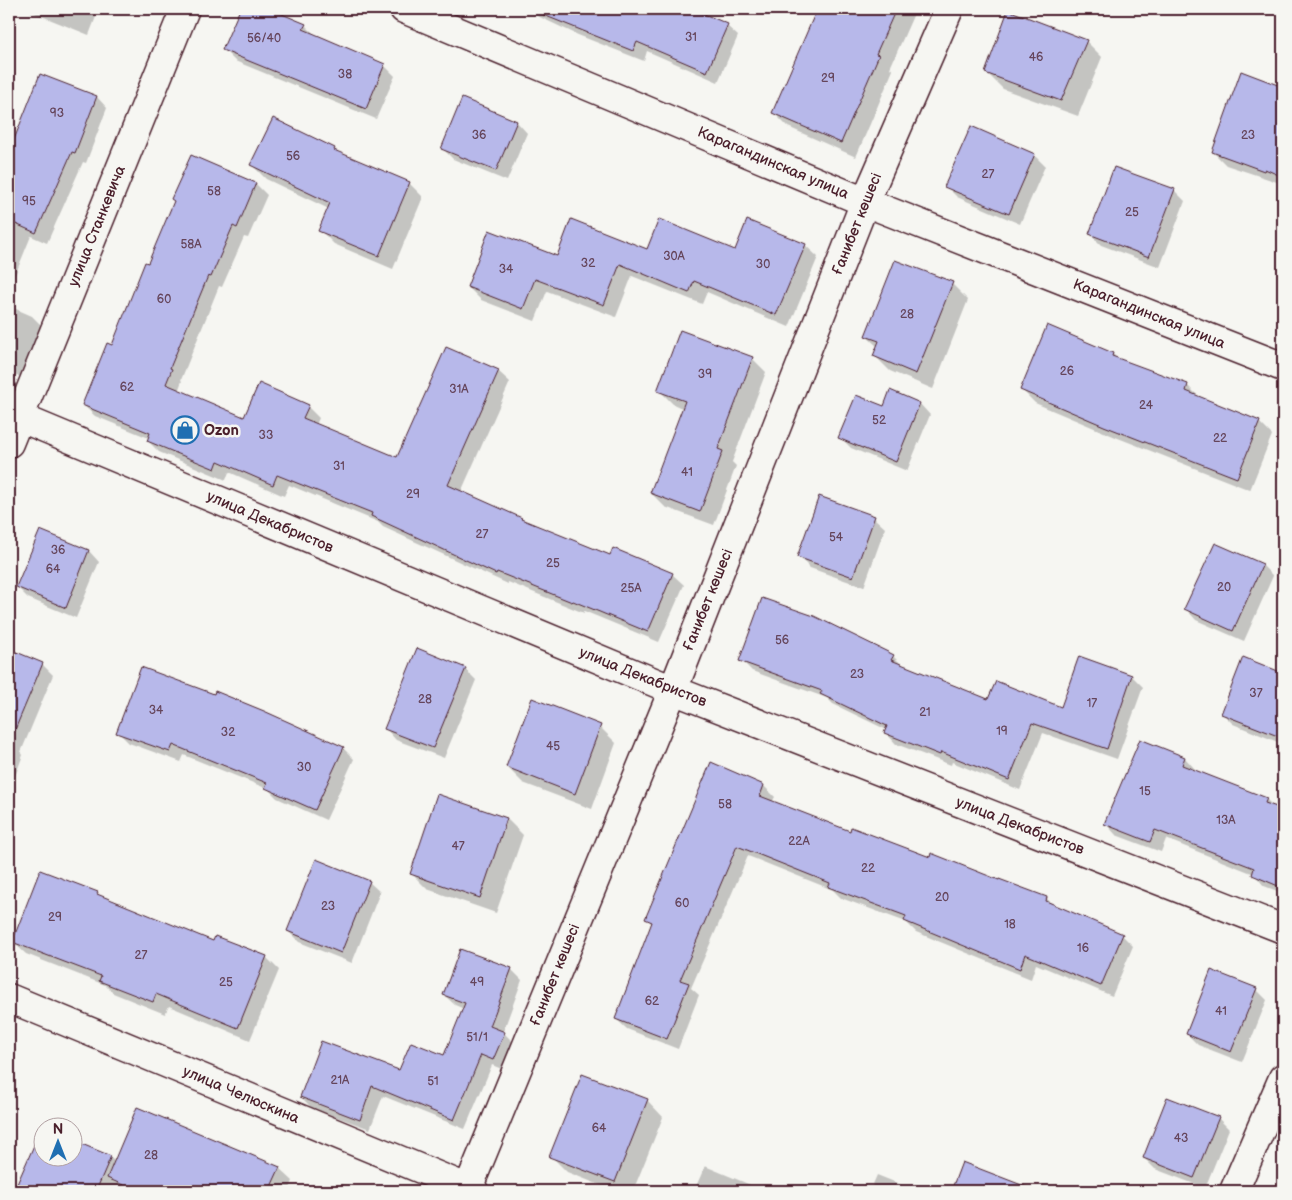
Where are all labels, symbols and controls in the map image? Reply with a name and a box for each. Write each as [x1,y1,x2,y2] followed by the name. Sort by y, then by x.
[685,30,697,45] house number: 31
[247,31,281,46] house number: 56/40
[1029,50,1043,65] house number: 46
[338,67,352,82] house number: 38
[821,71,835,86] house number: 29
[50,106,64,121] house number: 93
[694,123,852,204] street label: Карагандинская улица
[472,128,486,143] house number: 36
[1241,128,1255,143] house number: 23
[286,149,300,164] house number: 56
[64,163,130,289] street label: улица Станкевича
[982,167,995,182] house number: 27
[828,170,886,278] street label: Ғанибет көшесі
[207,184,221,199] house number: 58
[22,194,36,209] house number: 95
[1125,205,1139,220] house number: 25
[180,237,202,252] house number: 58А
[663,249,686,264] house number: 30А
[581,256,595,271] house number: 32
[756,257,770,272] house number: 30
[499,262,514,277] house number: 34
[1070,275,1228,353] street label: Карагандинская улица
[157,292,171,307] house number: 60
[900,307,914,322] house number: 28
[1060,364,1074,379] house number: 26
[698,367,712,382] house number: 39
[120,380,134,395] house number: 62
[449,382,469,397] house number: 31А
[1139,398,1154,413] house number: 24
[872,413,886,428] house number: 52
[170,415,200,445] shop icon: Ozon
[204,421,239,440] place label: Ozon
[259,428,273,443] house number: 33
[1213,431,1227,446] house number: 22
[333,459,345,474] house number: 31
[681,465,693,480] house number: 41
[204,487,336,557] street label: улица Декабристов
[406,487,420,502] house number: 29
[476,527,489,542] house number: 27
[829,530,844,545] house number: 54
[51,543,65,558] house number: 36
[679,546,737,654] street label: Ғанибет көшесі
[546,556,560,571] house number: 25
[46,562,61,577] house number: 64
[1217,580,1231,595] house number: 20
[620,581,642,596] house number: 25А
[775,633,789,648] house number: 56
[576,643,710,711] street label: улица Декабристов
[850,667,864,682] house number: 23
[1249,686,1263,701] house number: 37
[418,692,432,707] house number: 28
[1087,696,1097,711] house number: 17
[149,703,164,718] house number: 34
[919,705,931,720] house number: 21
[996,724,1008,739] house number: 19
[221,725,235,740] house number: 32
[546,739,560,754] house number: 45
[297,760,311,775] house number: 30
[1139,784,1151,799] house number: 15
[953,793,1087,859] street label: улица Декабристов
[718,797,732,812] house number: 58
[1216,813,1236,828] house number: 13А
[788,834,810,849] house number: 22А
[451,839,465,854] house number: 47
[861,861,875,876] house number: 22
[935,890,949,905] house number: 20
[675,896,689,911] house number: 60
[321,899,335,914] house number: 23
[48,910,62,925] house number: 29
[1004,917,1016,932] house number: 18
[526,921,584,1029] street label: Ғанибет көшесі
[1077,941,1089,956] house number: 16
[135,948,148,963] house number: 27
[219,975,233,990] house number: 25
[470,975,484,990] house number: 49
[645,994,659,1009] house number: 62
[1215,1004,1227,1019] house number: 41
[466,1030,488,1045] house number: 51/1
[180,1062,302,1128] street label: улица Челюскина
[331,1073,350,1088] house number: 21А
[427,1074,439,1089] house number: 51
[32,1118,82,1168] north arrow
[53,1121,63,1138] text: N
[592,1121,607,1136] house number: 64
[1174,1131,1188,1146] house number: 43
[144,1148,158,1163] house number: 28

